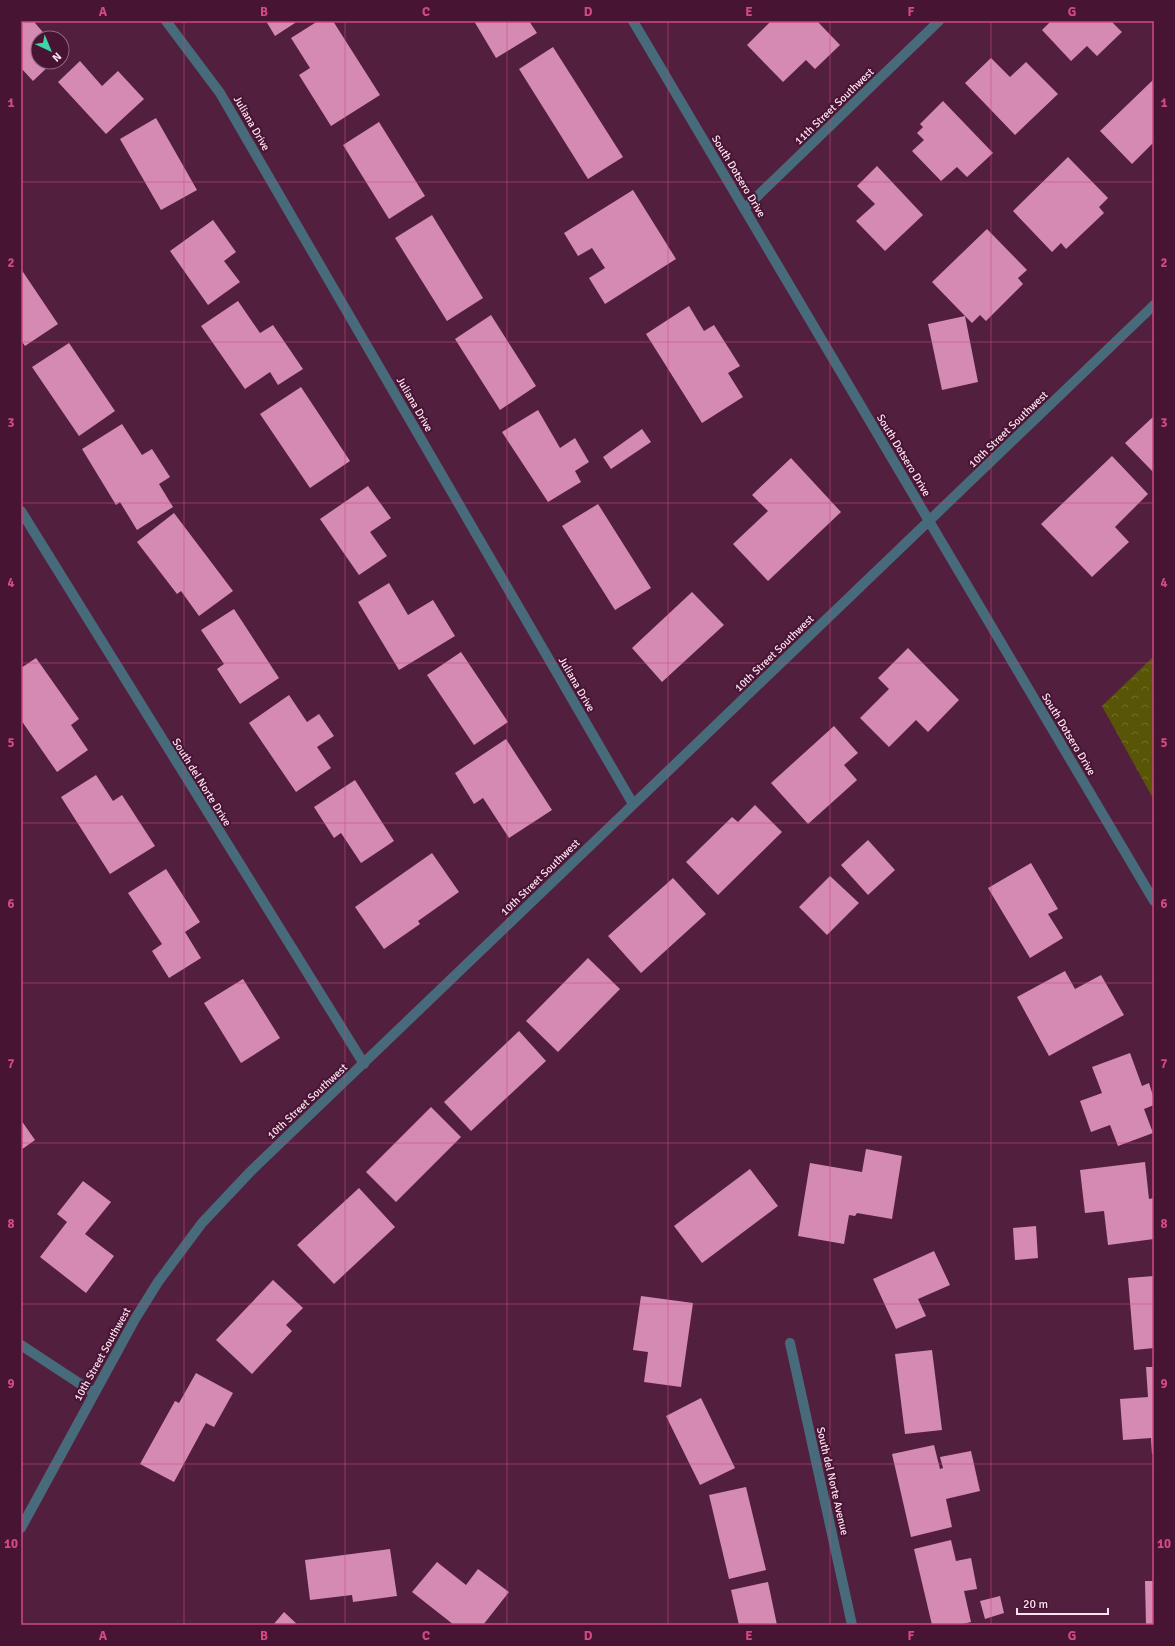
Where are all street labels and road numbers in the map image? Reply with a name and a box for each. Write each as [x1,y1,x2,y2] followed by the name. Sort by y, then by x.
[792,65,877,147] street label: 11th Street Southwest
[231,93,273,153] street label: Juliana Drive
[709,133,768,220] street label: South Dotsero Drive
[394,374,436,434] street label: Juliana Drive
[966,388,1051,470] street label: 10th Street Southwest
[874,412,933,499] street label: South Dotsero Drive
[732,612,817,694] street label: 10th Street Southwest
[556,654,598,714] street label: Juliana Drive
[1039,691,1098,778] street label: South Dotsero Drive
[169,736,234,828] street label: South del Norte Drive
[498,836,583,918] street label: 10th Street Southwest
[265,1061,350,1142] street label: 10th Street Southwest
[71,1305,134,1403] street label: 10th Street Southwest
[814,1426,851,1536] street label: South del Norte Avenue

